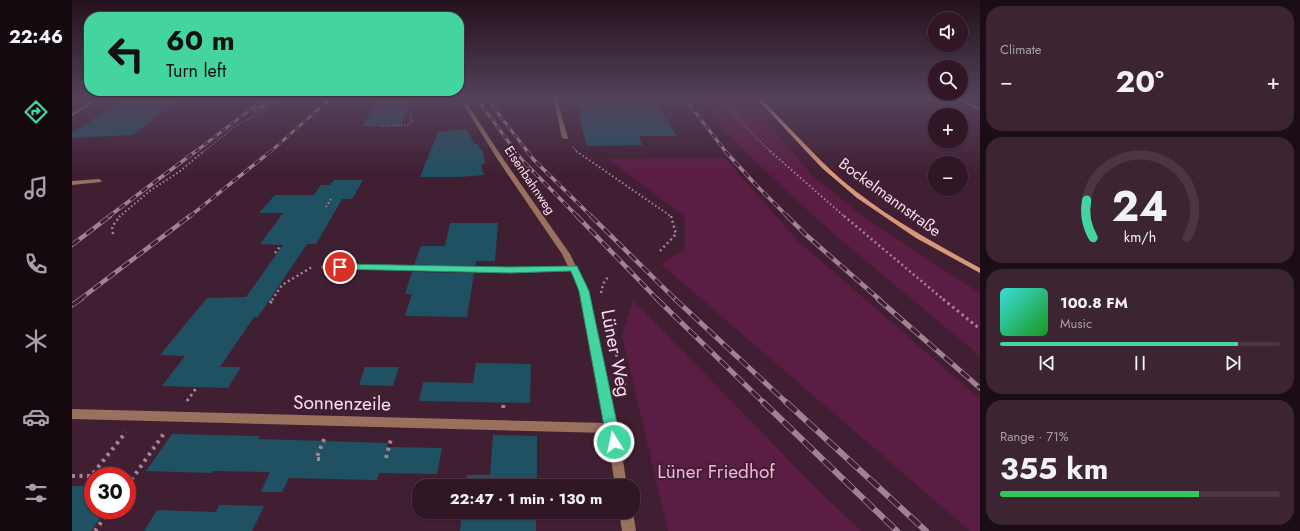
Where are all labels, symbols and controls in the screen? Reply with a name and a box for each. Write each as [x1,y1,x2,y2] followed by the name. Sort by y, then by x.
[928,12,968,196] map controls
[928,12,968,52] button: sound
[166,20,235,61] text: 60 m
[9,24,63,50] text: 22:46
[100,28,152,80] icon: left
[1000,40,1041,59] text: Climate
[166,58,226,84] text: Turn left
[928,60,968,100] button: search
[1116,60,1164,103] text: 20°
[1000,65,1013,97] text: −
[1266,65,1280,97] text: +
[22,98,50,126] icon: directions
[928,108,968,148] button: +
[500,142,560,218] street label: Eisenbahnweg
[834,152,946,242] street label: Bockelmannstraße
[928,156,968,196] button: −
[22,174,50,202] icon: music
[1112,176,1168,237] text: 24
[1124,226,1156,246] text: km/h
[22,250,50,278] icon: phone
[323,250,357,284] pin
[329,256,351,278] icon: arrive
[1060,292,1128,314] text: 100.8 FM
[594,307,638,399] street label: Lüner Weg
[1060,314,1092,333] text: Music
[22,327,50,355] icon: climate
[1036,352,1058,374] icon: previous
[1129,352,1151,374] icon: pause
[1222,352,1244,374] icon: next
[293,389,391,417] street label: Sonnenzeile
[22,403,50,431] icon: car
[593,421,635,463] position arrow
[1000,427,1069,446] text: Range · 71%
[1000,447,1108,490] text: 355 km
[657,458,775,485] park label: Lüner Friedhof
[84,467,136,519] speed limit sign: 30
[22,479,50,507] icon: filters
[450,488,602,510] text: 22:47 · 1 min · 130 m

